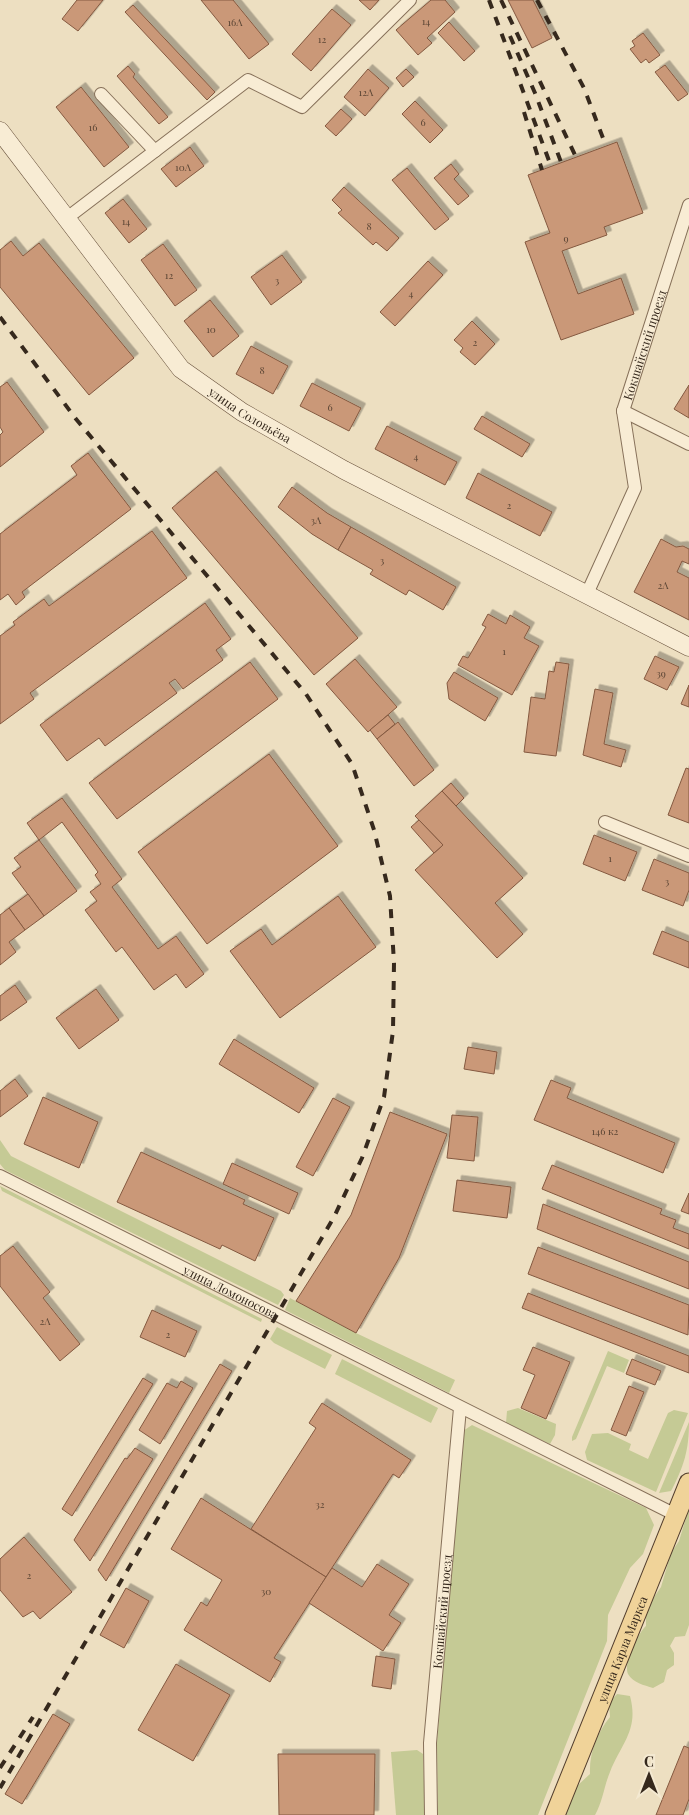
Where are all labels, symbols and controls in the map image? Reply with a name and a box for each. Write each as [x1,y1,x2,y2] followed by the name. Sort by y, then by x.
[422,14,430,28] house number: 14
[227,15,243,29] house number: 16А
[318,32,326,46] house number: 12
[359,85,374,99] house number: 12А
[420,115,426,129] house number: 6
[89,120,97,134] house number: 16
[175,160,192,174] house number: 10А
[122,214,130,228] house number: 14
[366,219,372,233] house number: 8
[563,231,569,245] house number: 9
[165,268,173,282] house number: 12
[275,273,280,287] house number: 3
[409,286,414,300] house number: 4
[619,287,670,402] street label: Кокшайский проезд
[206,322,216,336] house number: 10
[473,335,478,349] house number: 2
[259,363,265,377] house number: 8
[205,383,294,446] street label: улица Соловьёва
[327,400,333,414] house number: 6
[414,449,419,463] house number: 4
[507,498,512,512] house number: 2
[311,513,322,527] house number: 3А
[380,553,385,567] house number: 3
[657,578,669,592] house number: 2А
[502,644,506,658] house number: 1
[656,666,666,680] house number: 39
[608,851,612,865] house number: 1
[665,874,670,888] house number: 3
[592,1124,619,1138] house number: 146 к2
[180,1261,281,1322] street label: улица Ломоносова
[39,1314,51,1328] house number: 2А
[166,1327,171,1341] house number: 2
[315,1497,325,1511] house number: 32
[429,1553,455,1669] street label: Кокшайский проезд
[27,1568,32,1582] house number: 2
[261,1584,271,1598] house number: 30
[593,1593,651,1705] street label: улица Карла Маркса
[624,1750,674,1800] north arrow
[644,1752,654,1771] text: С

